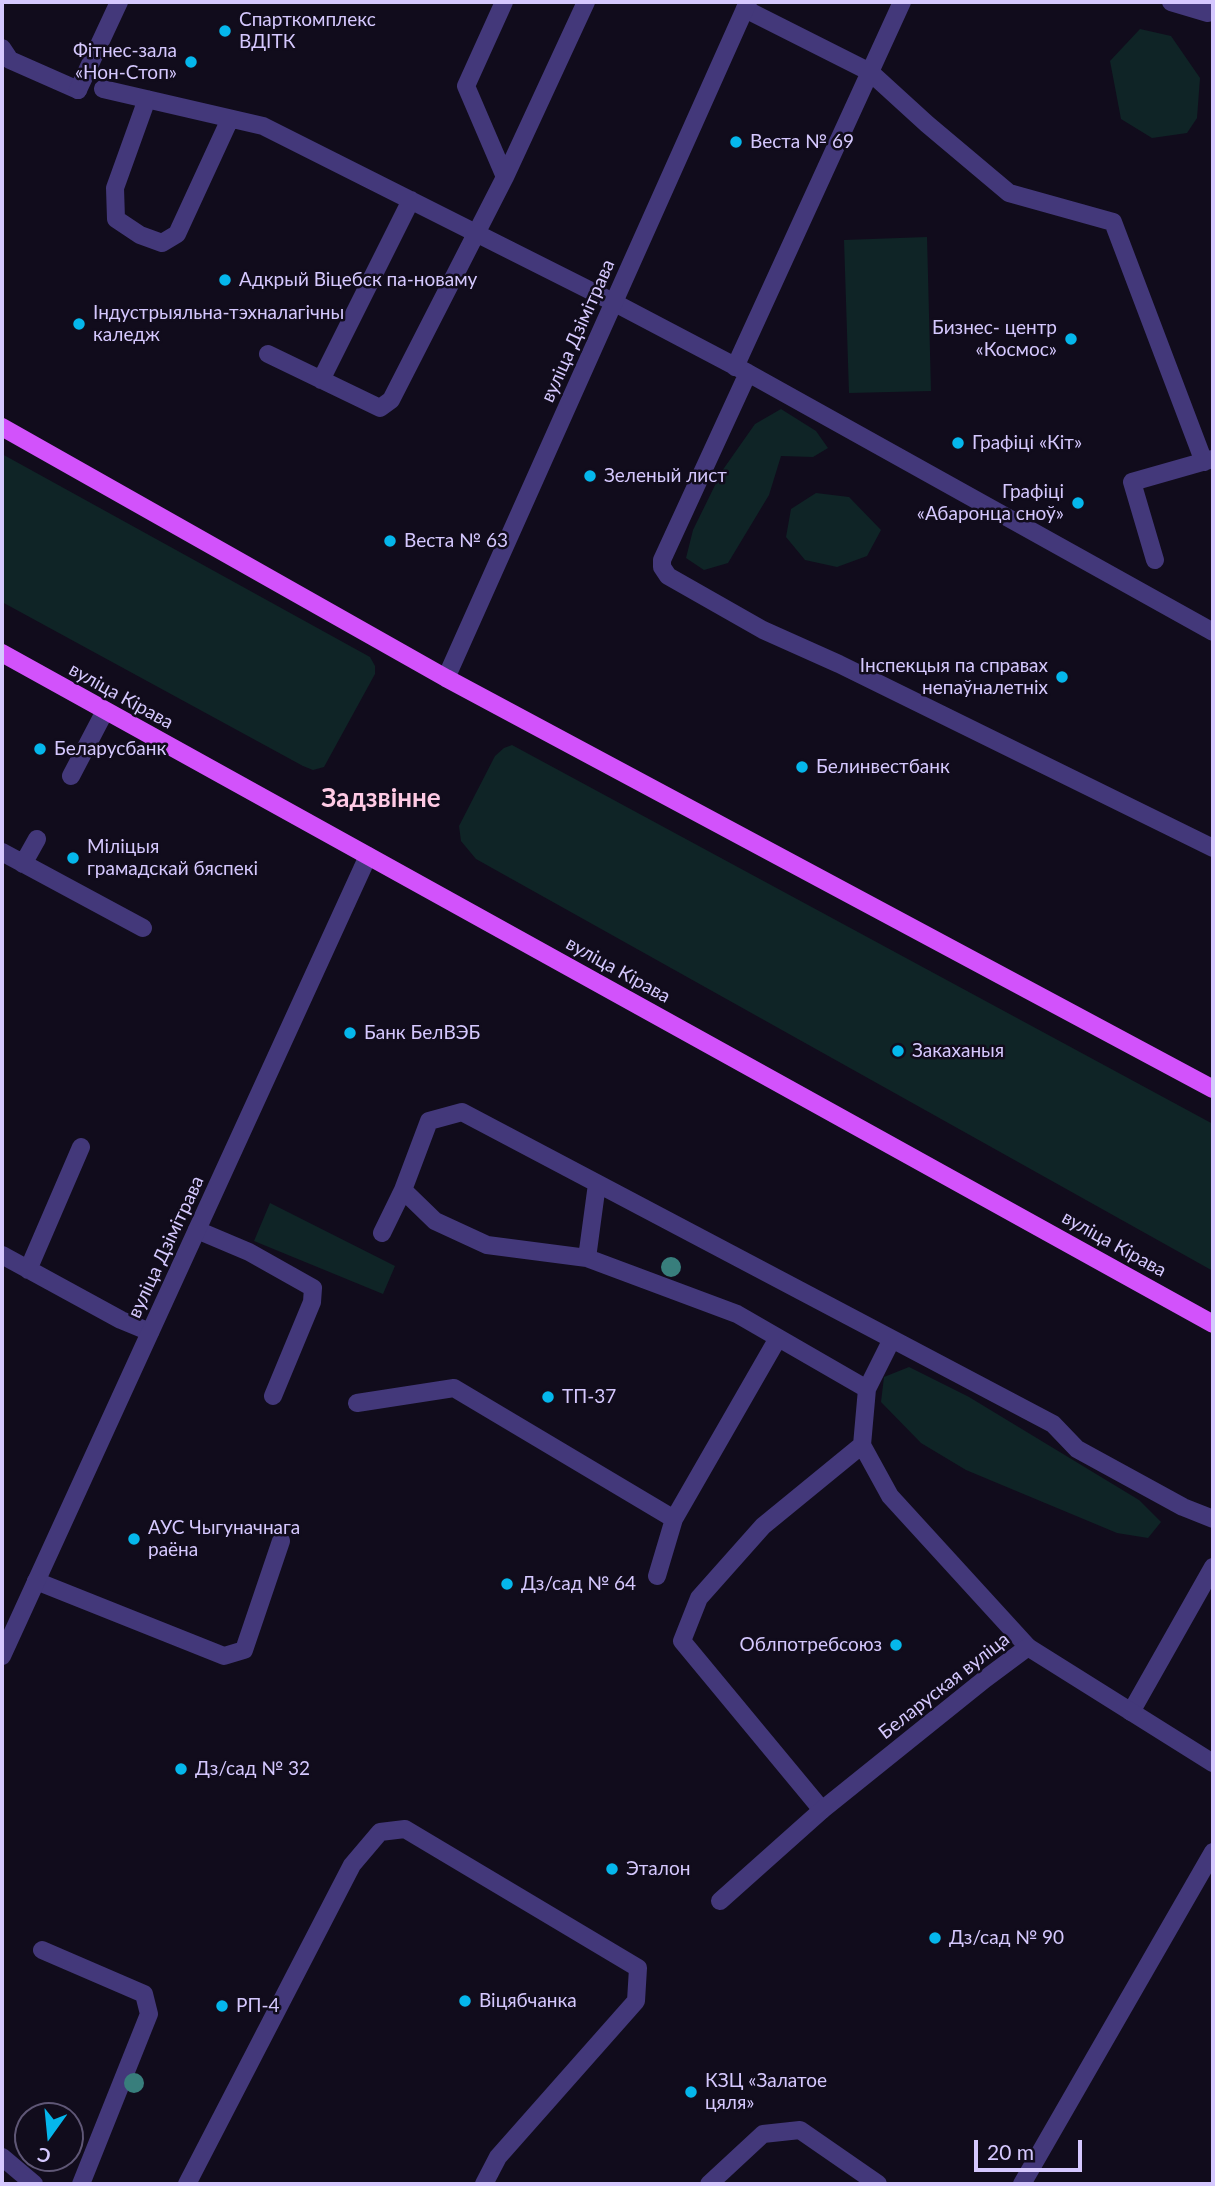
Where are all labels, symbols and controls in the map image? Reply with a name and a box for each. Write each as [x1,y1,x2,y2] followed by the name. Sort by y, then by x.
[239,9,376,53] place label: Спарткомплекс ВДІТК
[217,23,233,39] marker: Спарткомплекс ВДІТК
[73,40,177,84] place label: Фітнес-зала «Нон-Стоп»
[183,54,199,70] marker: Фітнес-зала «Нон-Стоп»
[750,131,854,153] place label: Веста № 69
[728,134,744,150] marker: Веста № 69
[536,256,620,406] street label: вуліца Дзімітрава
[239,269,477,291] place label: Адкрый Віцебск па-новаму
[217,272,233,288] marker: Адкрый Віцебск па-новаму
[93,302,344,346] place label: Індустрыяльна-тэхналагічны каледж
[71,316,87,332] marker: Індустрыяльна-тэхналагічны каледж
[932,317,1057,361] place label: Бизнес- центр «Космос»
[1063,331,1079,347] marker: Бизнес- центр «Космос»
[972,432,1082,454] place label: Графіці «Кіт»
[950,435,966,451] marker: Графіці «Кіт»
[604,465,727,487] place label: Зеленый лист
[582,468,598,484] marker: Зеленый лист
[917,481,1064,525] place label: Графіці «Абаронца сноў»
[1070,495,1086,511] marker: Графіці «Абаронца сноў»
[404,530,508,552] place label: Веста № 63
[382,533,398,549] marker: Веста № 63
[860,655,1048,699] place label: Інспекцыя па справах непаўналетніх
[65,658,177,734] street label: вуліца Кірава
[1054,669,1070,685] marker: Інспекцыя па справах непаўналетніх
[54,738,166,760] place label: Беларусбанк
[32,741,48,757] marker: Беларусбанк
[816,756,950,778] place label: Белинвестбанк
[794,759,810,775] marker: Белинвестбанк
[321,783,441,815] district label: Задзвінне
[87,836,258,880] place label: Міліцыя грамадскай бяспекі
[65,850,81,866] marker: Міліцыя грамадскай бяспекі
[562,932,674,1008] street label: вуліца Кірава
[364,1022,480,1044] place label: Банк БелВЭБ
[342,1025,358,1041] marker: Банк БелВЭБ
[912,1040,1004,1062] place label: Закаханыя
[890,1043,906,1059] marker: Закаханыя
[123,1172,209,1322] street label: вуліца Дзімітрава
[1058,1206,1170,1282] street label: вуліца Кірава
[562,1386,616,1408] place label: ТП-37
[540,1389,556,1405] marker: ТП-37
[148,1517,300,1561] place label: АУС Чыгуначнага раёна
[126,1531,142,1547] marker: АУС Чыгуначнага раёна
[521,1573,636,1595] place label: Дз/сад № 64
[499,1576,515,1592] marker: Дз/сад № 64
[874,1628,1014,1744] street label: Беларуская вуліца
[740,1634,882,1656] place label: Облпотребсоюз
[888,1637,904,1653] marker: Облпотребсоюз
[195,1758,310,1780] place label: Дз/сад № 32
[173,1761,189,1777] marker: Дз/сад № 32
[626,1858,690,1880] place label: Эталон
[604,1861,620,1877] marker: Эталон
[949,1927,1064,1949] place label: Дз/сад № 90
[927,1930,943,1946] marker: Дз/сад № 90
[479,1990,577,2012] place label: Віцябчанка
[457,1993,473,2009] marker: Віцябчанка
[236,1995,279,2017] place label: РП-4
[214,1998,230,2014] marker: РП-4
[705,2070,827,2114] place label: КЗЦ «Залатое цяля»
[683,2084,699,2100] marker: КЗЦ «Залатое цяля»
[14,2102,84,2172] north arrow
[977,2126,1086,2170] scale bar
[987,2139,1034,2164] text: 20 m
[35,2143,53,2169] text: С

